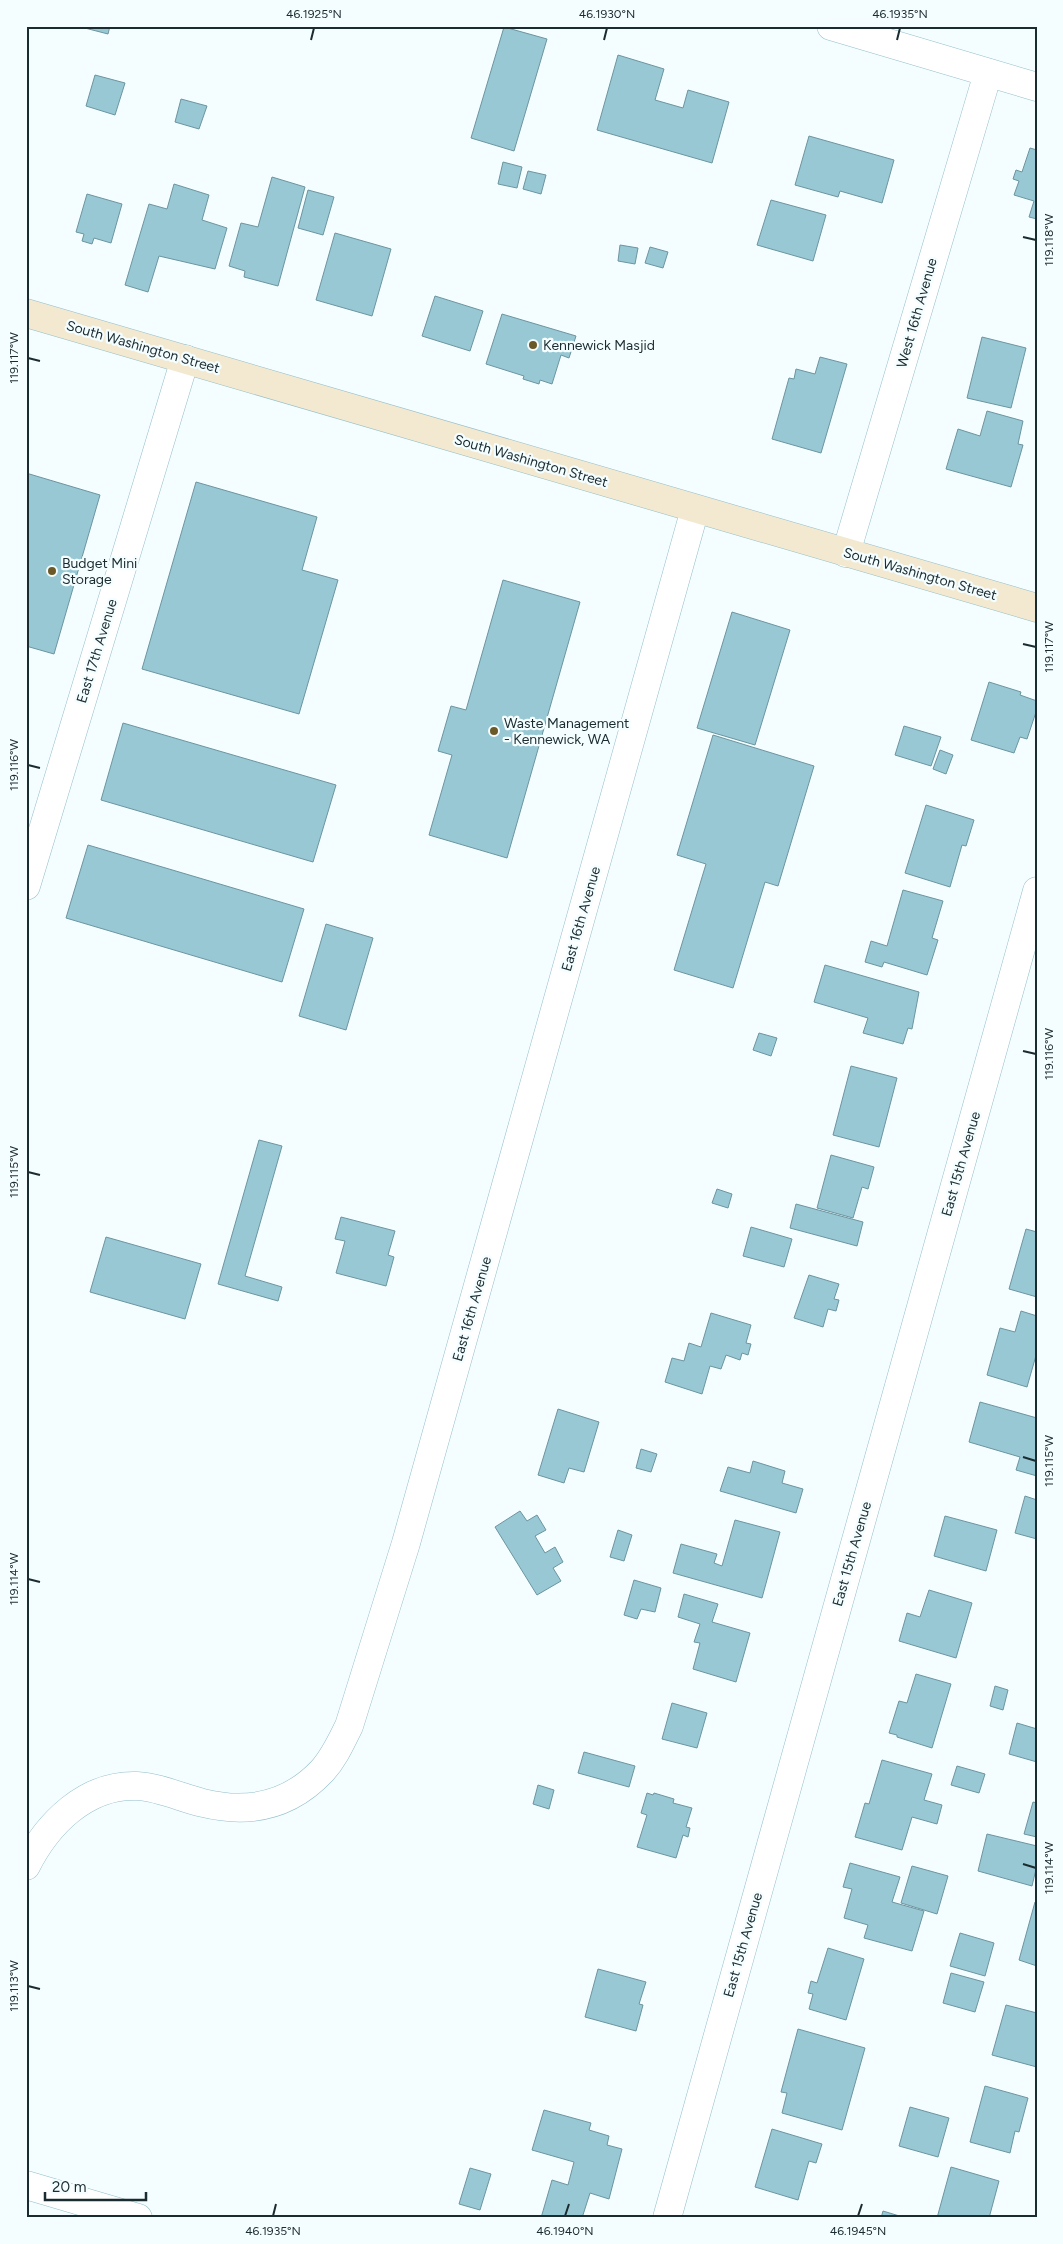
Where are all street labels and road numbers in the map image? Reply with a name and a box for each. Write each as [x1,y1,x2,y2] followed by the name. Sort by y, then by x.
[893,256,941,370] street label: West 16th Avenue
[64,317,222,377] street label: South Washington Street
[452,431,610,491] street label: South Washington Street
[841,544,999,604] street label: South Washington Street
[73,597,121,705] street label: East 17th Avenue
[558,864,604,973] street label: East 16th Avenue
[938,1109,984,1218] street label: East 15th Avenue
[449,1254,495,1363] street label: East 16th Avenue
[829,1499,875,1608] street label: East 15th Avenue
[720,1890,766,1999] street label: East 15th Avenue

